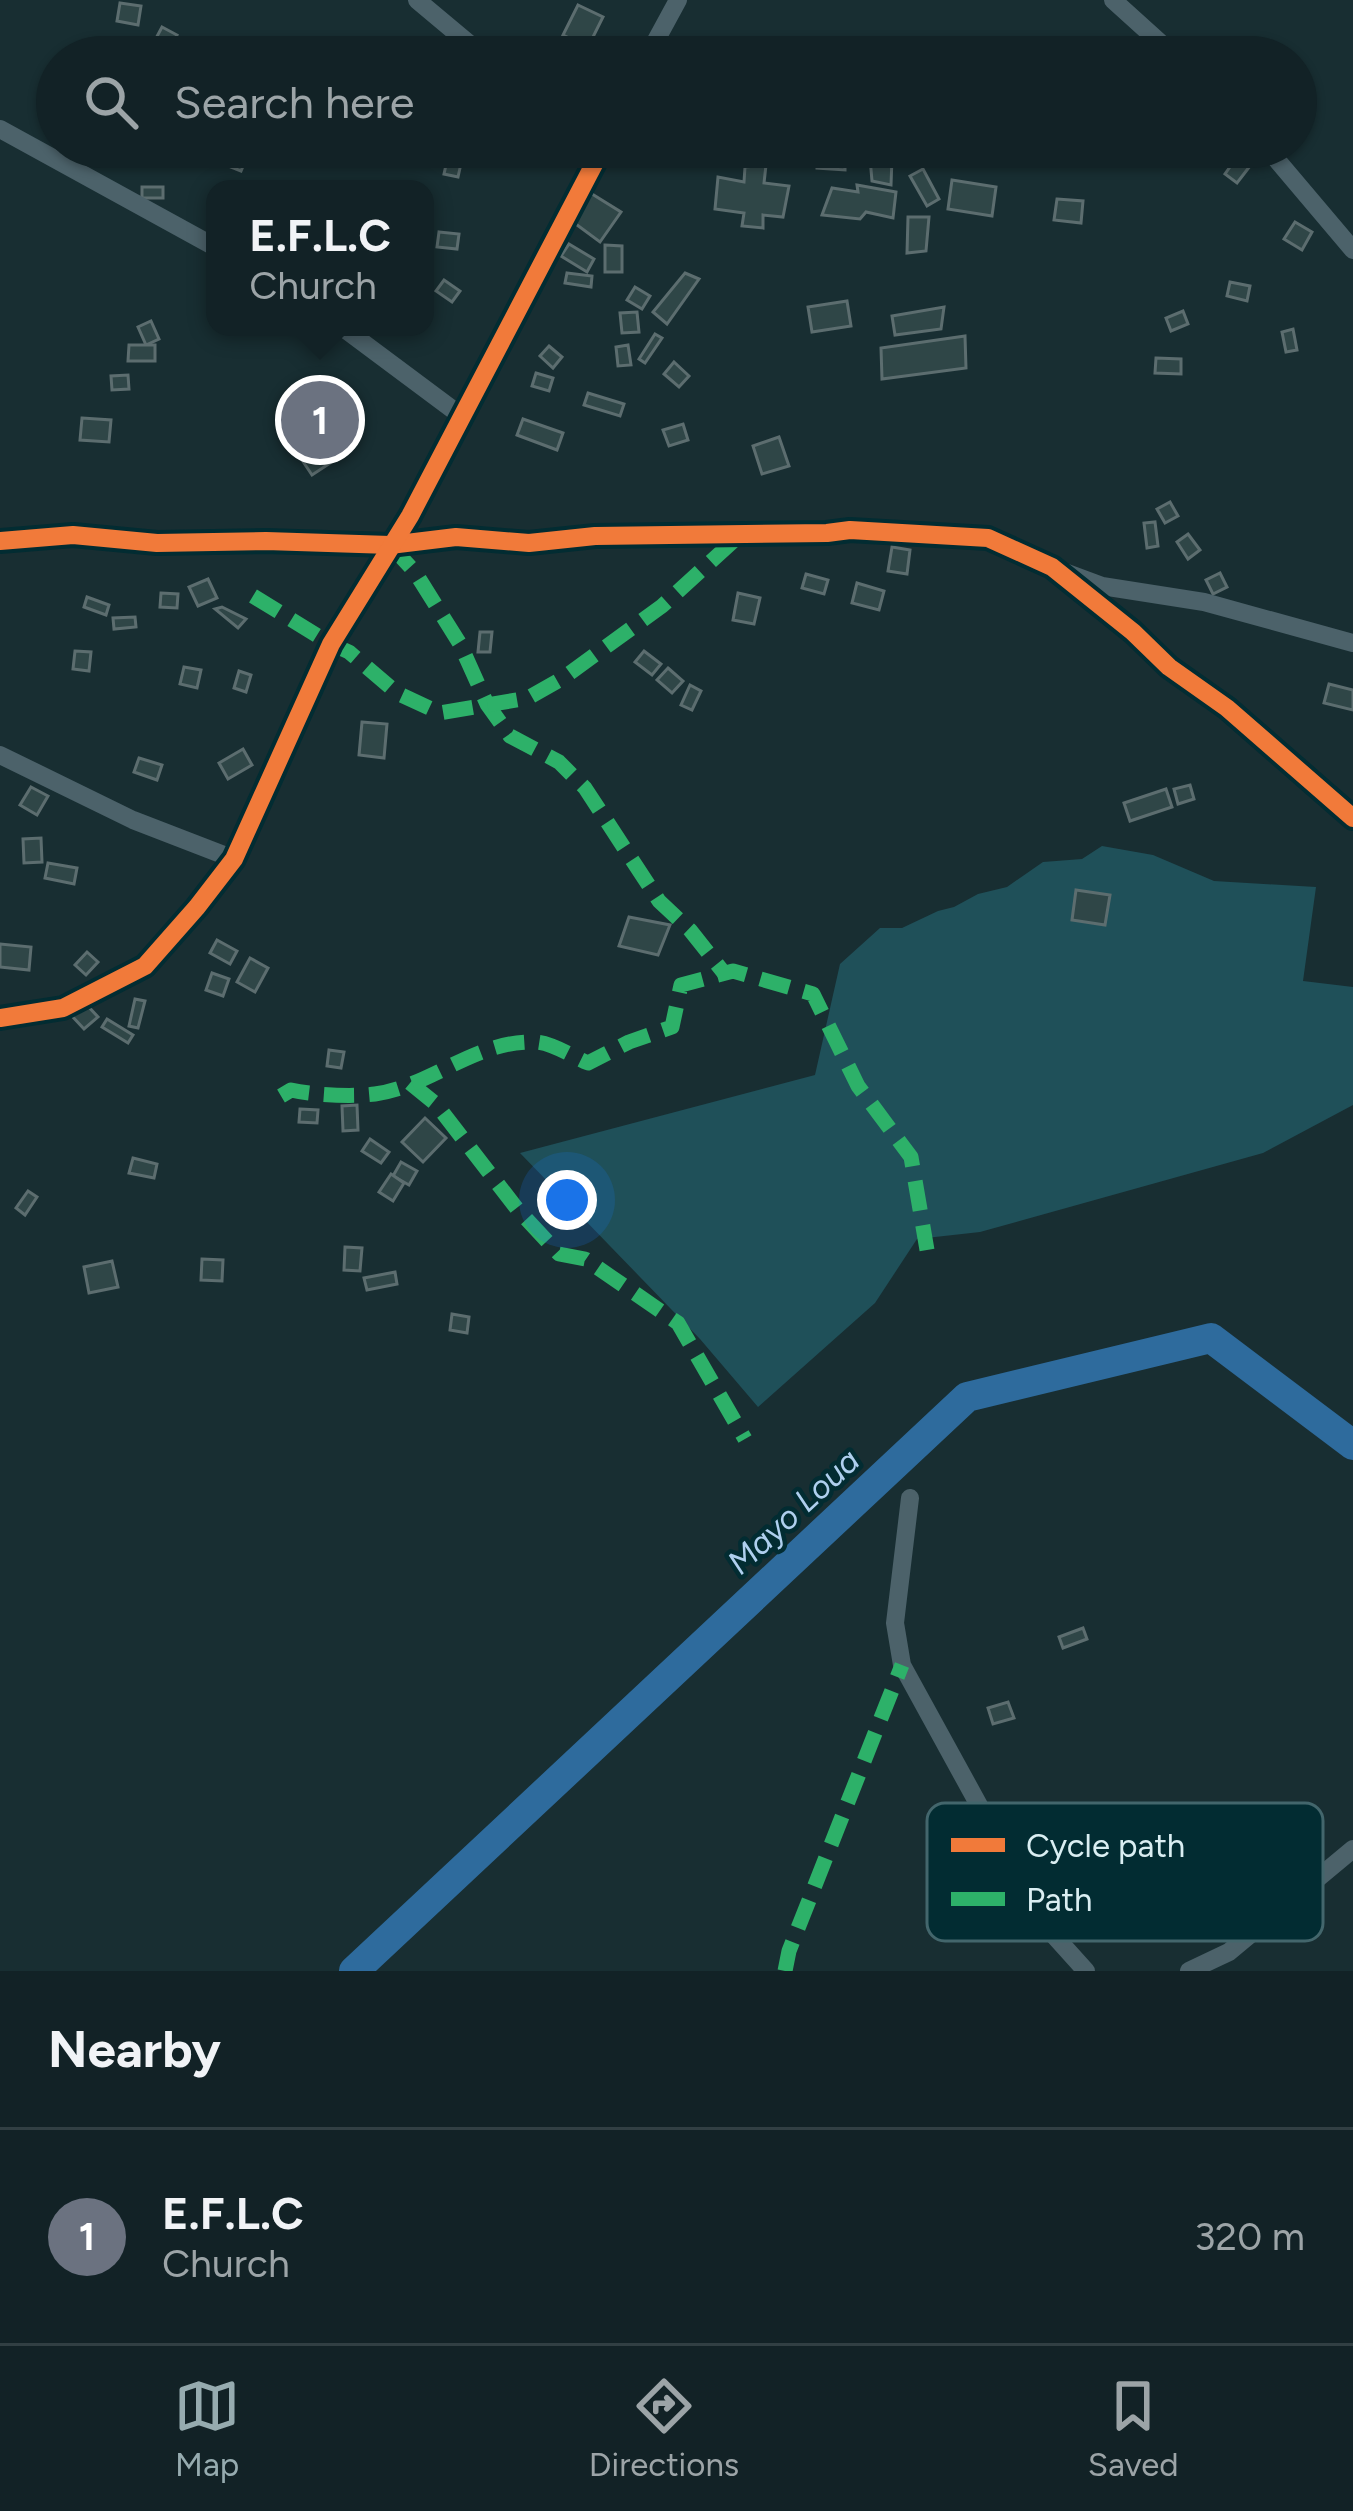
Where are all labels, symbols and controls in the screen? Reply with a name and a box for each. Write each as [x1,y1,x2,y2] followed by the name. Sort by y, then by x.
[36,36,1317,168] search box
[78,69,144,135] icon: search
[174,75,414,129] text: Search here
[206,180,434,336] popup
[249,208,391,262] text: E.F.L.C
[249,262,377,309] text: Church
[281,375,359,465] pin: 1
[537,1170,597,1230] your location
[719,1441,867,1582] water label: Mayo Loua
[927,1803,1323,1941] legend
[1026,1826,1185,1865] text: Cycle path
[1026,1880,1093,1919] text: Path
[48,2019,221,2080] text: Nearby
[162,2186,304,2240] text: E.F.L.C
[79,2213,95,2260] text: 1
[1194,2213,1305,2260] text: 320 m
[162,2240,290,2287] text: Church
[174,2373,240,2484] tab: Map
[589,2373,739,2484] tab: Directions
[1088,2373,1179,2484] tab: Saved

